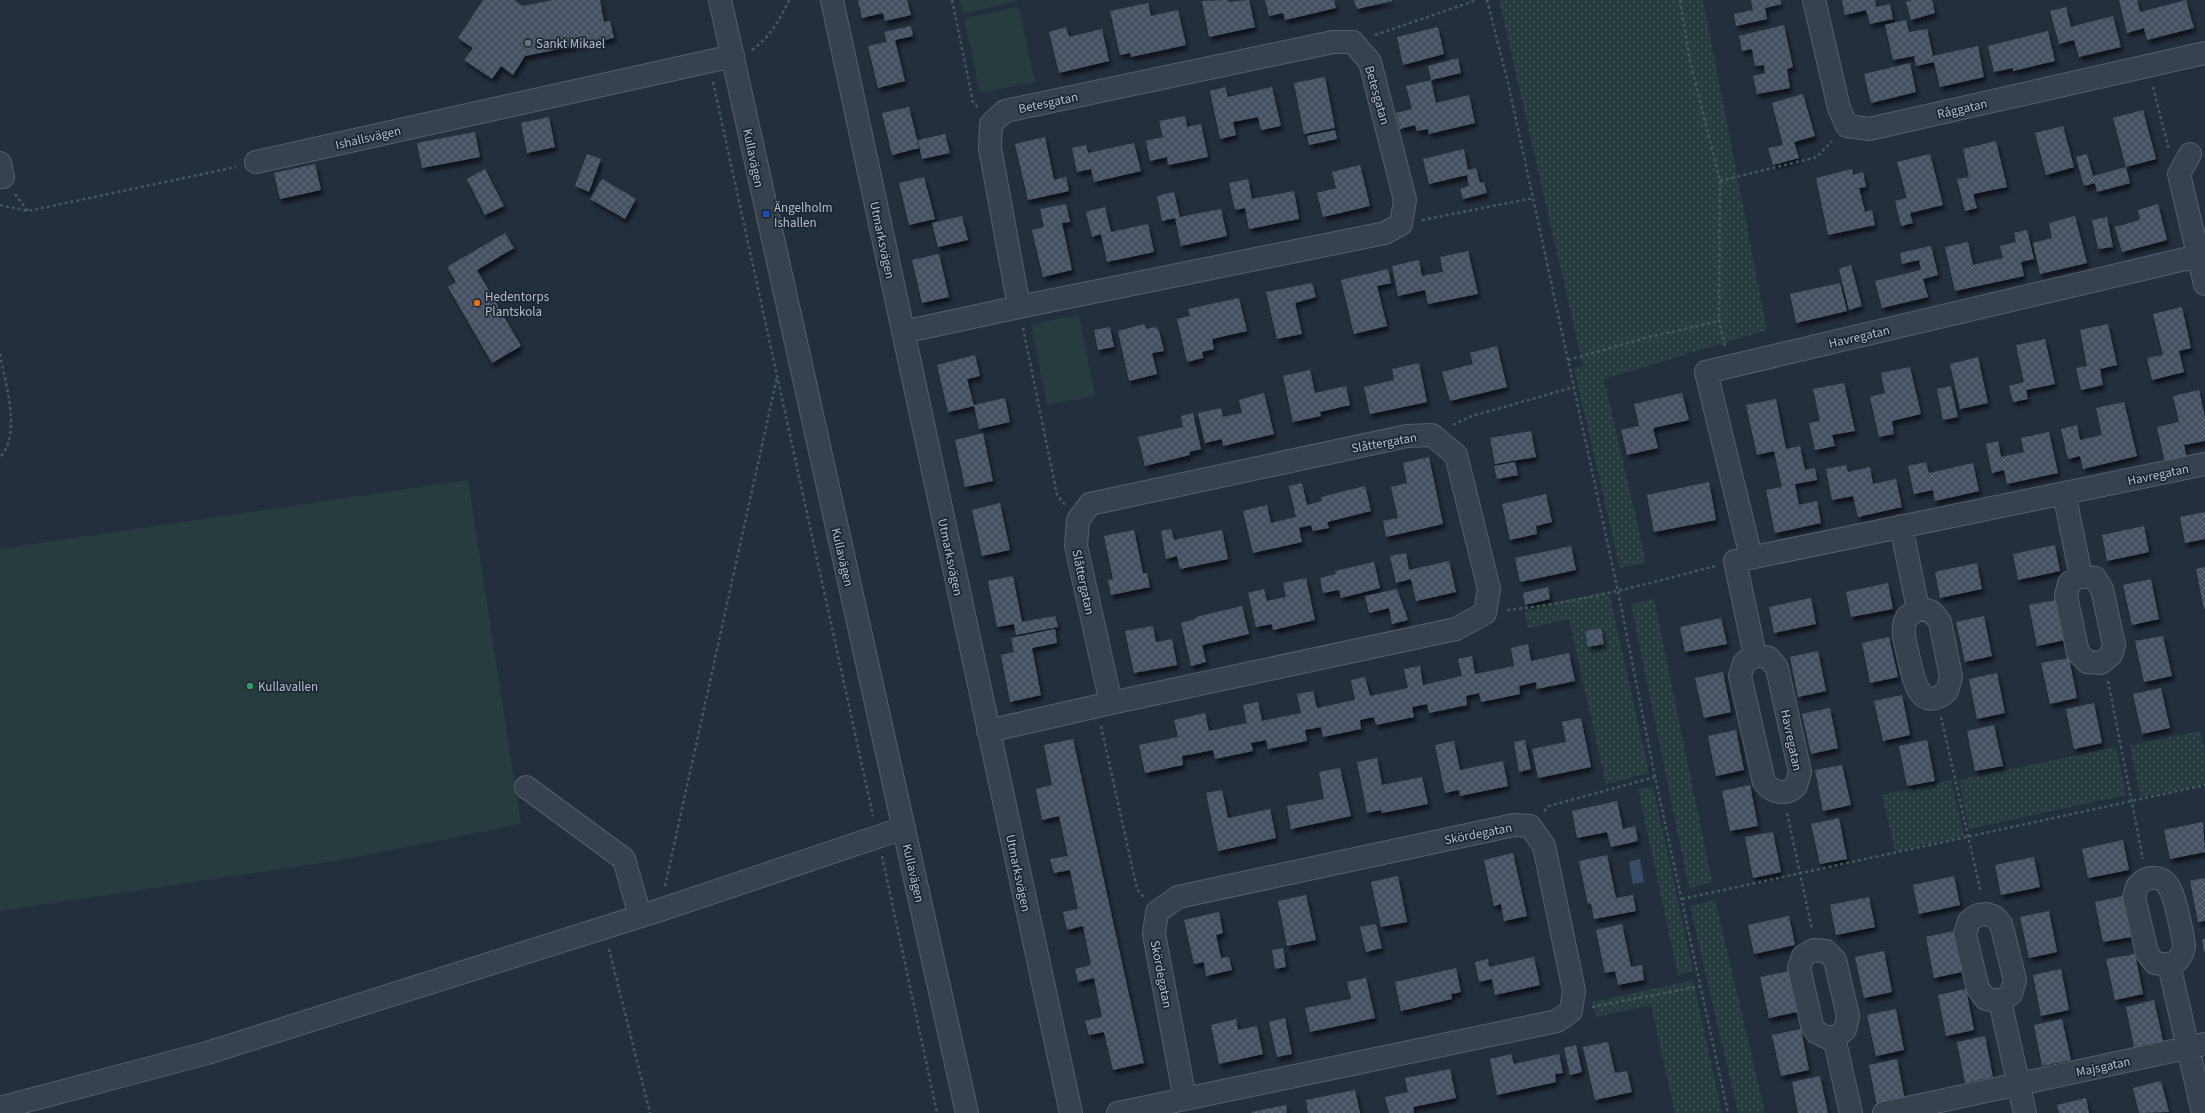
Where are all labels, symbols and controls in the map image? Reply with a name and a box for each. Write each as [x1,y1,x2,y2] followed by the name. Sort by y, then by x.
[536,35,605,53] place label: Sankt Mikael
[523,38,533,48] marker: Sankt Mikael
[1360,64,1394,127] street label: Betesgatan
[1017,88,1080,118] street label: Betesgatan
[1935,94,1989,123] street label: Råggatan
[334,122,403,154] street label: Ishallsvägen
[738,127,768,189] street label: Kullavägen
[774,199,833,232] place label: Ängelholm Ishallen
[865,200,899,281] street label: Utmarksvägen
[761,209,771,219] marker: Ängelholm Ishallen
[485,288,550,321] place label: Hedentorps Plantskola
[472,298,482,308] marker: Hedentorps Plantskola
[1827,321,1892,353] street label: Havregatan
[1350,428,1418,458] street label: Slåttergatan
[2126,460,2191,490] street label: Havregatan
[933,517,967,598] street label: Utmarksvägen
[827,526,858,588] street label: Kullavägen
[1067,548,1099,617] street label: Slåttergatan
[258,678,318,696] place label: Kullavallen
[245,681,255,691] marker: Kullavallen
[1776,708,1806,773] street label: Havregatan
[1443,819,1514,849] street label: Skördegatan
[1001,833,1035,914] street label: Utmarksvägen
[898,842,929,904] street label: Kullavägen
[1146,939,1176,1010] street label: Skördegatan
[2074,1052,2132,1082] street label: Majsgatan

